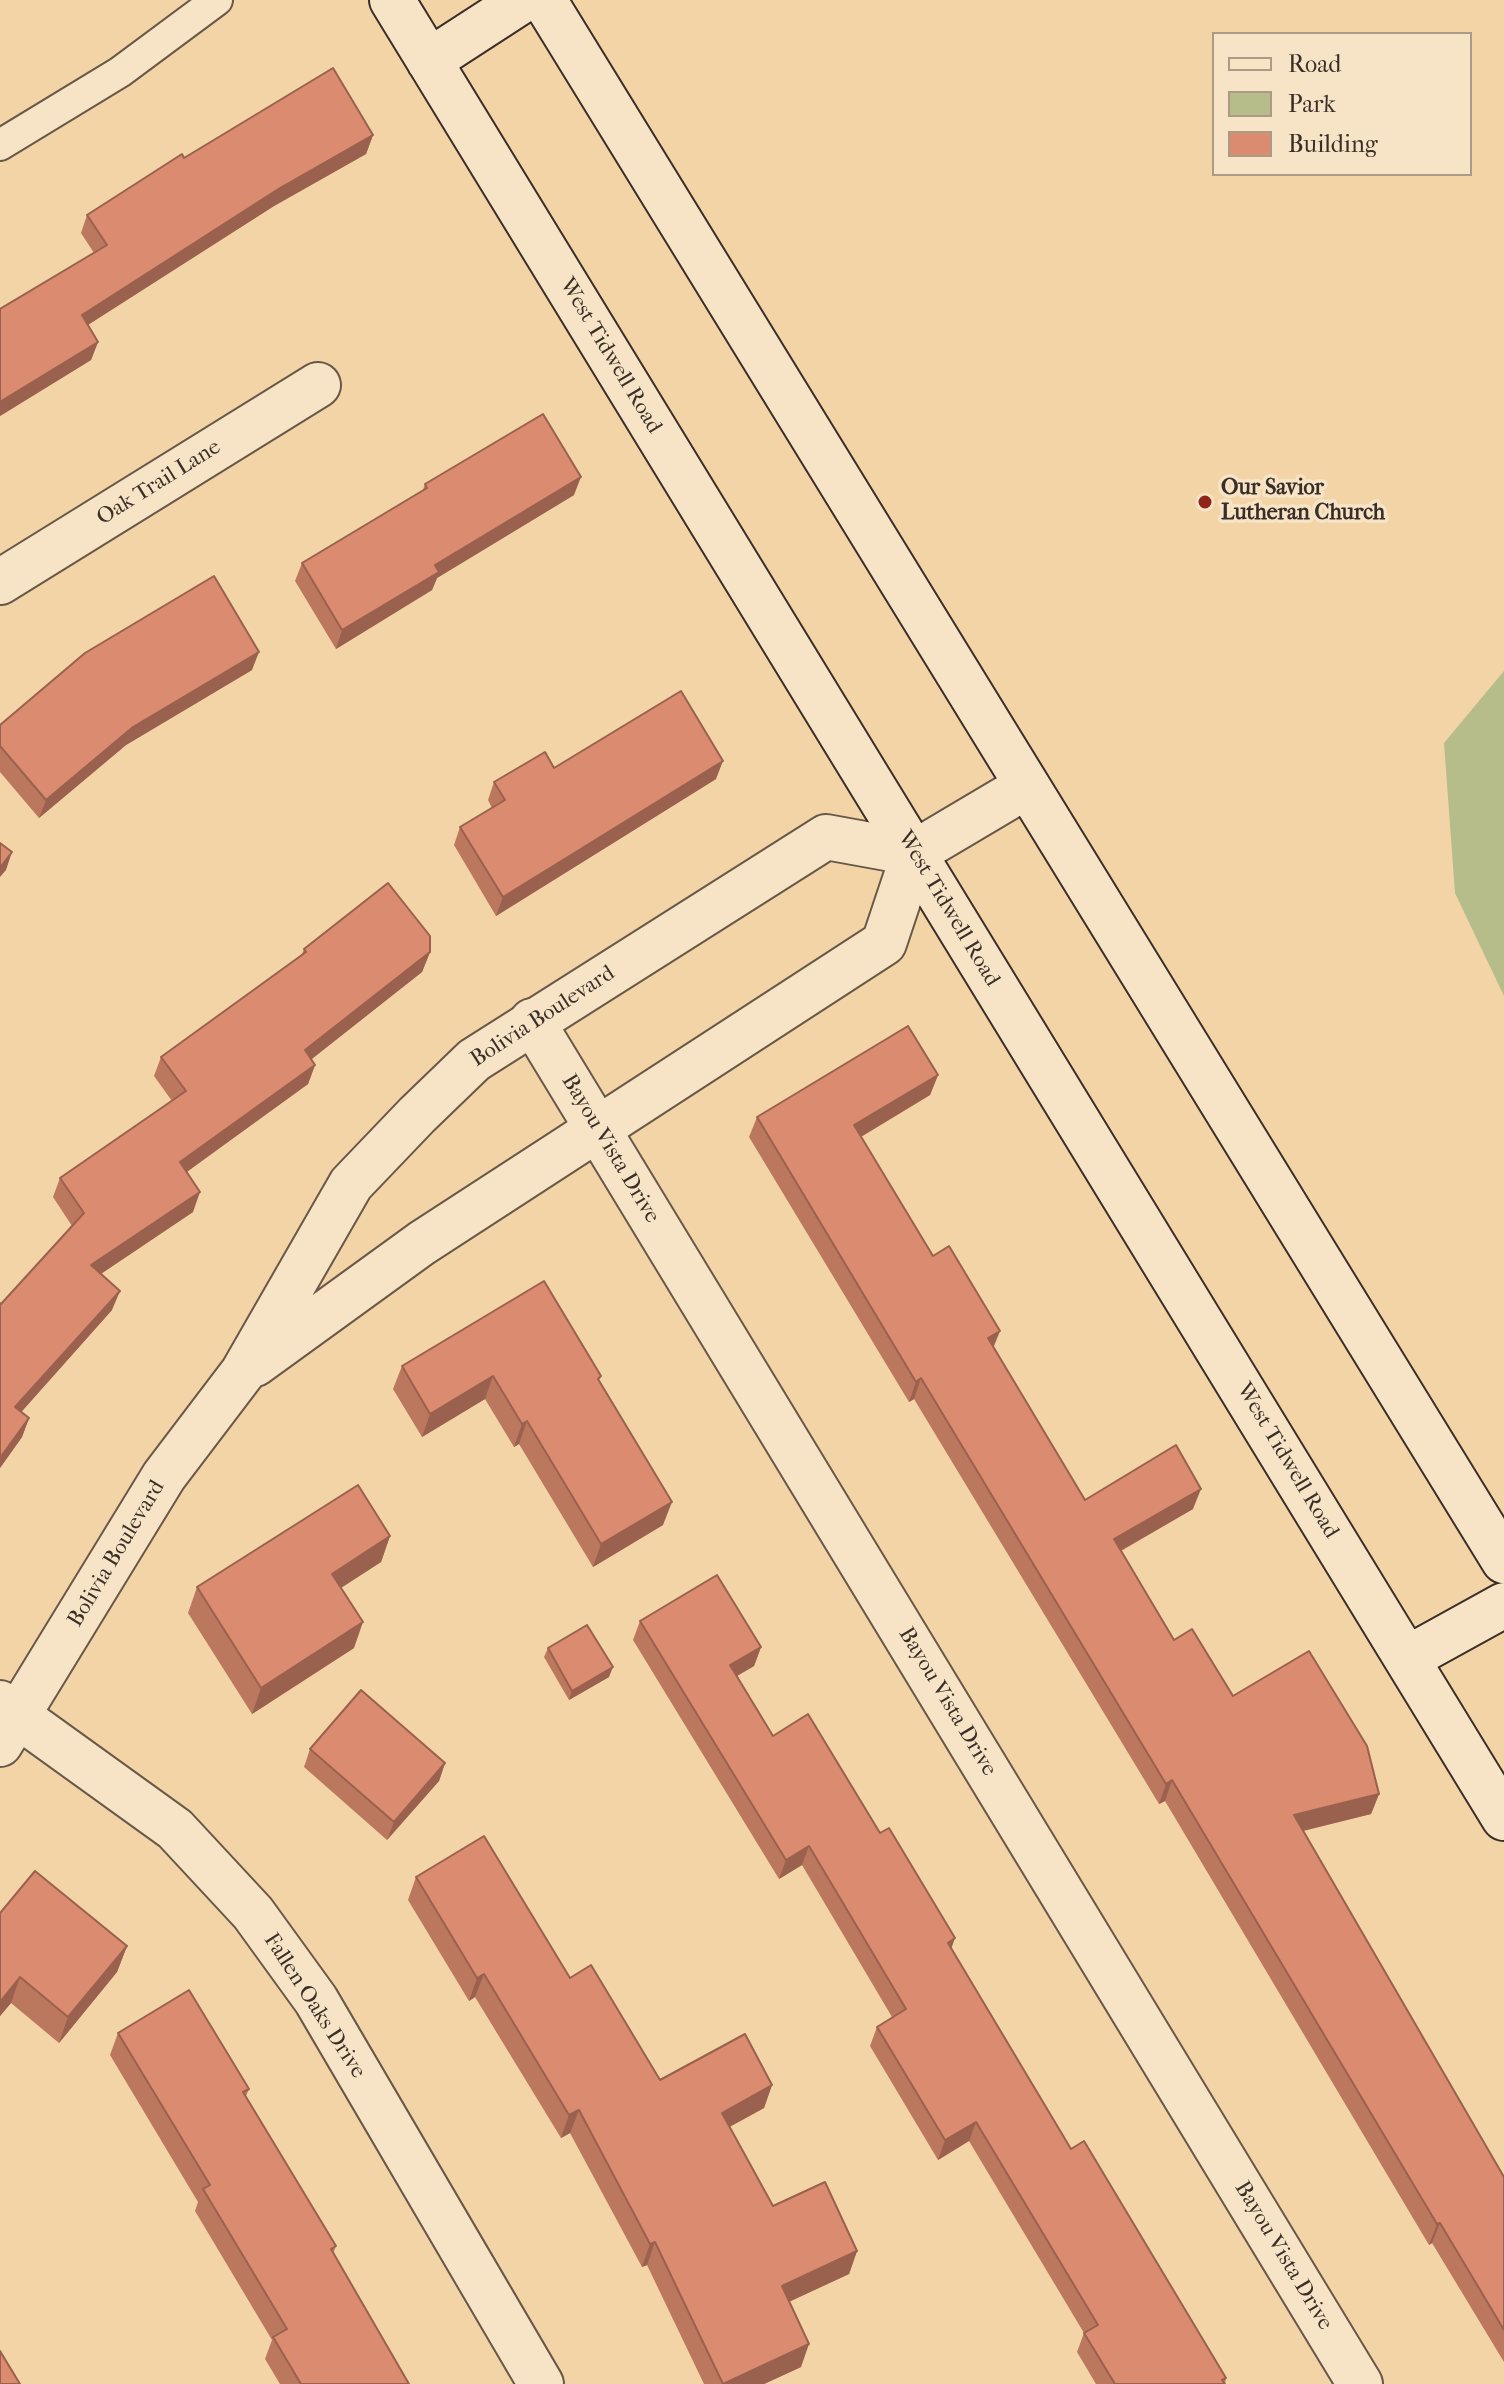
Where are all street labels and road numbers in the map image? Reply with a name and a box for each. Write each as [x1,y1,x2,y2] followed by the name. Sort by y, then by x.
[553,273,667,439] street label: West Tidwell Road
[92,434,226,532] street label: Oak Trail Lane
[891,826,1005,992] street label: West Tidwell Road
[466,961,620,1073] street label: Bolivia Boulevard
[555,1070,665,1228] street label: Bayou Vista Drive
[1230,1378,1344,1544] street label: West Tidwell Road
[63,1476,171,1632] street label: Bolivia Boulevard
[892,1623,1002,1781] street label: Bayou Vista Drive
[257,1929,371,2083] street label: Fallen Oaks Drive
[1228,2177,1338,2335] street label: Bayou Vista Drive

